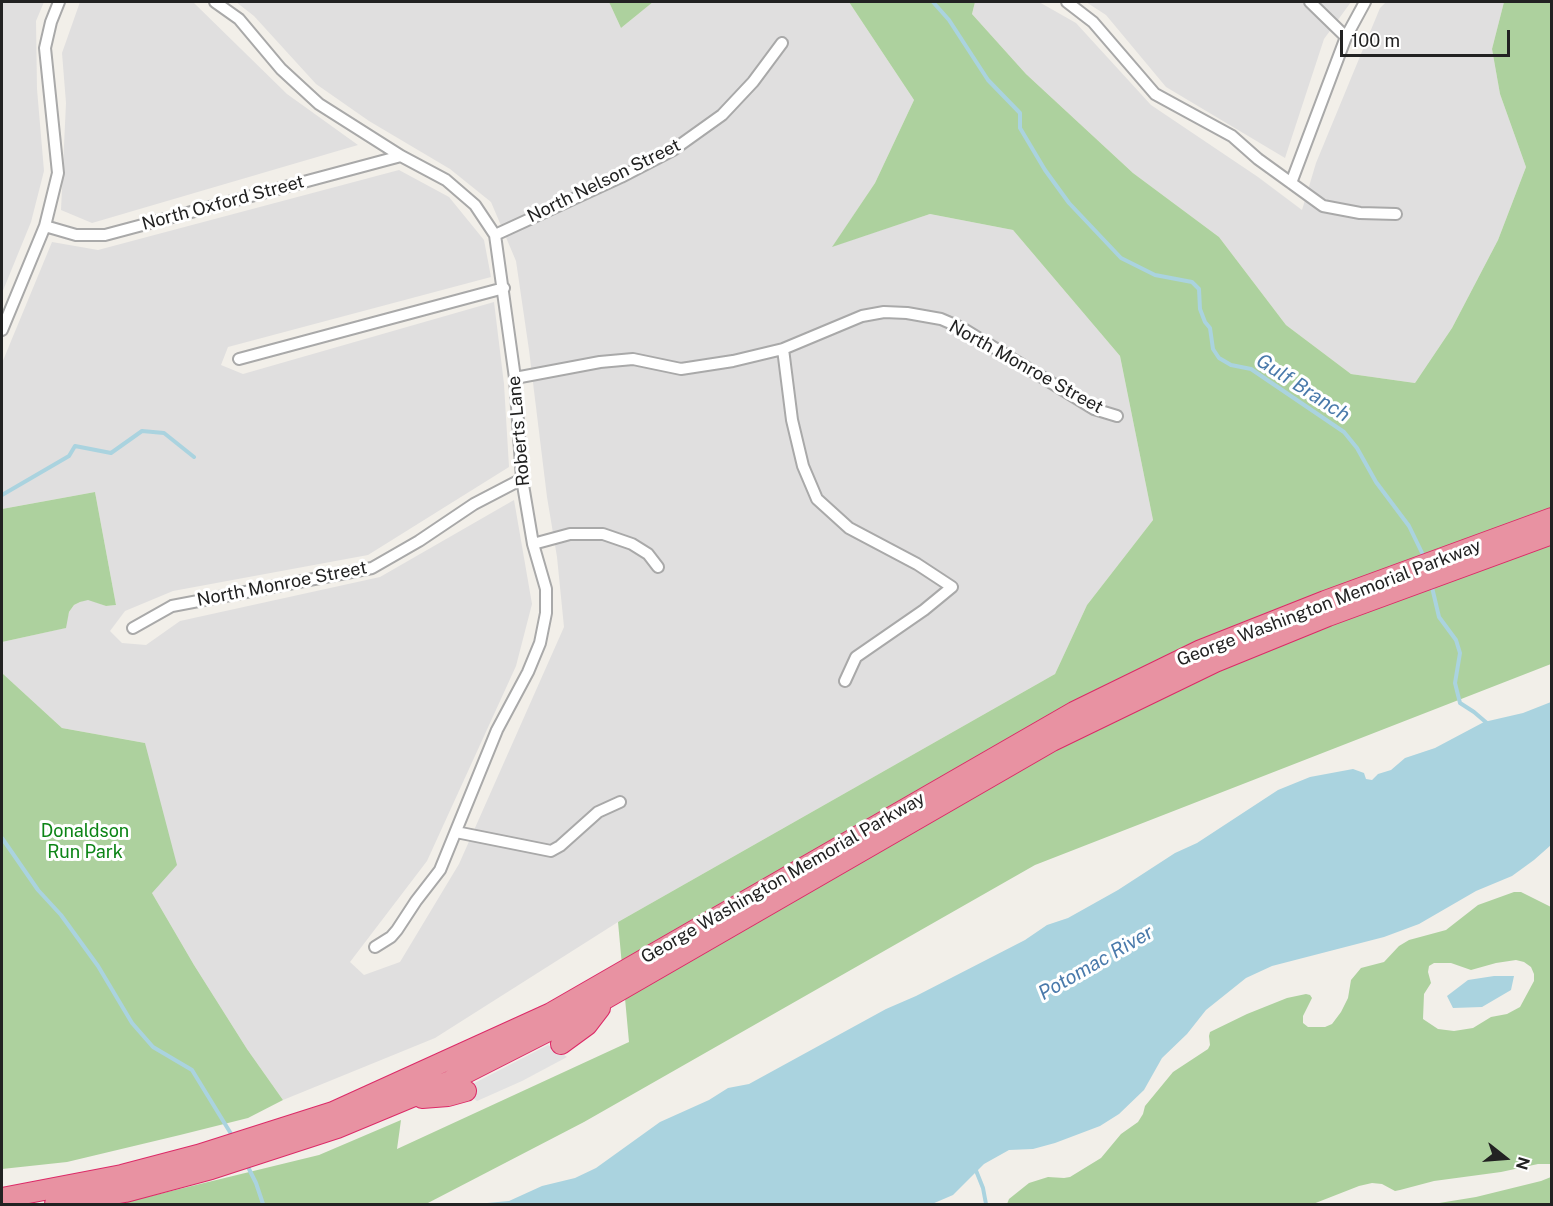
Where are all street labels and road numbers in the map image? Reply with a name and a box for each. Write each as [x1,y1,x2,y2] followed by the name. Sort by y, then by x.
[524,135,684,227] street label: North Nelson Street
[140,171,306,235] street label: North Oxford Street
[945,316,1107,418] street label: North Monroe Street
[503,375,535,487] street label: Roberts Lane
[1174,535,1484,671] street label: George Washington Memorial Parkway
[195,557,369,611] street label: North Monroe Street
[637,788,929,968] street label: George Washington Memorial Parkway

